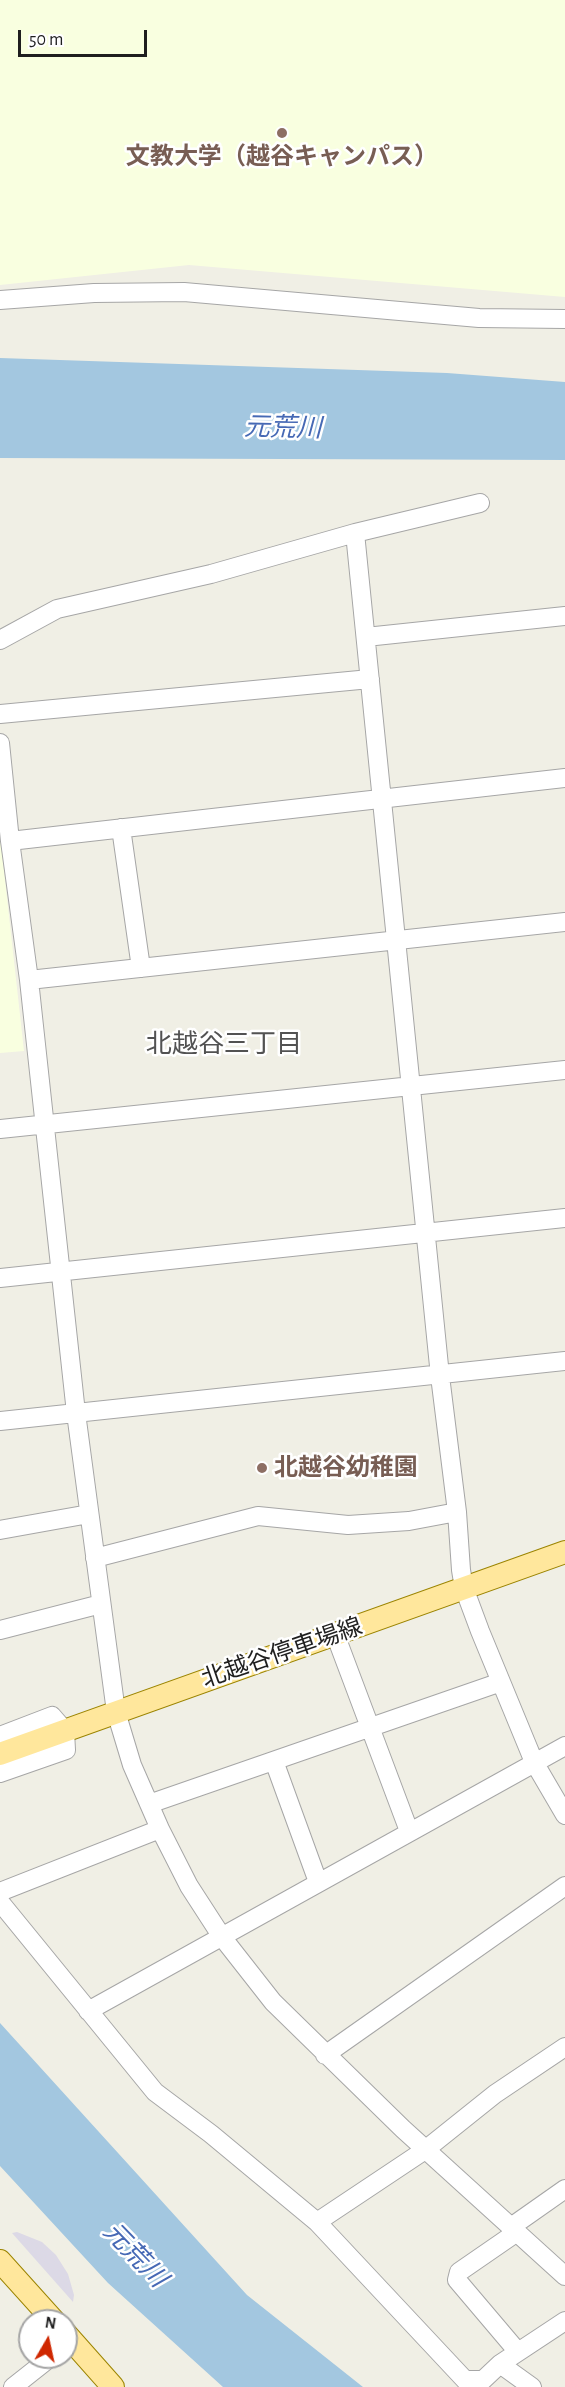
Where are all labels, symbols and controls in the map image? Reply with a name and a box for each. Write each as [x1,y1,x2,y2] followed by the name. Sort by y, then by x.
[21,18,150,56] scale bar
[29,31,63,49] text: 50 m
[275,126,289,140] marker: 文教大学（越谷キャンパス）
[126,143,438,171] place label: 文教大学（越谷キャンパス）
[244,412,322,444] water label: 元荒川
[146,1028,302,1060] district label: 北越谷三丁目
[274,1454,418,1482] place label: 北越谷幼稚園
[255,1461,269,1475] marker: 北越谷幼稚園
[198,1612,366,1694] street label: 北越谷停車場線
[97,2216,173,2294] water label: 元荒川
[18,2309,78,2369] north arrow
[44,2314,57,2332] text: N

